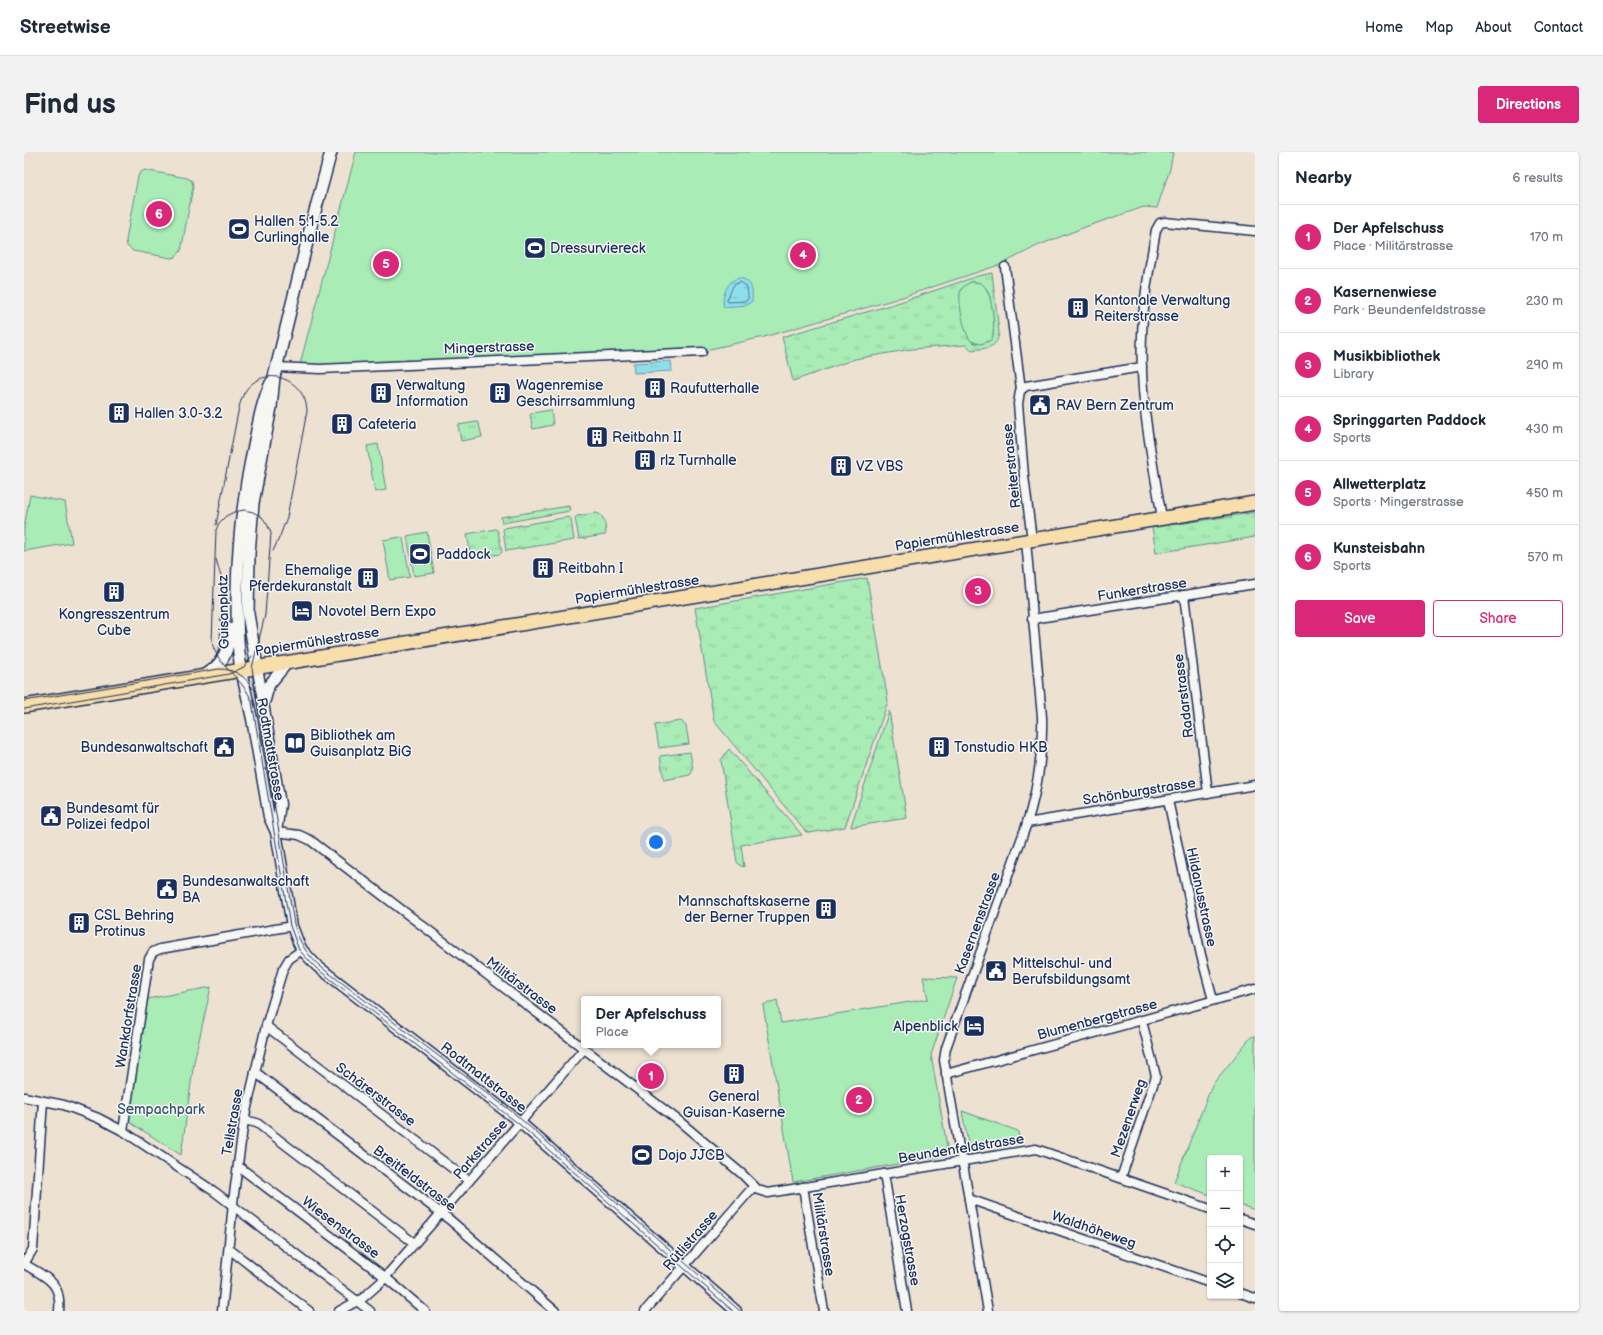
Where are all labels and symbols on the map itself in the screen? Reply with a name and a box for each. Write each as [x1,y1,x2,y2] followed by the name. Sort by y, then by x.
[146,199,172,229] pin: 6
[254,213,339,246] place label: Hallen 5.1-5.2 Curlinghalle
[226,216,252,242] sports icon: Hallen 5.1-5.2 Curlinghalle
[522,235,548,261] sports icon: Dressurviereck
[550,240,646,257] place label: Dressurviereck
[790,240,816,270] pin: 4
[373,249,399,279] pin: 5
[1094,292,1230,325] place label: Kantonale Verwaltung Reiterstrasse
[1065,295,1091,321] building icon: Kantonale Verwaltung Reiterstrasse
[443,337,535,358] street label: Mingerstrasse
[642,375,668,401] building icon: Raufutterhalle
[396,377,468,410] place label: Verwaltung Information
[516,377,635,410] place label: Wagenremise Geschirrsammlung
[368,380,394,406] building icon: Verwaltung Information
[487,380,513,406] building icon: Wagenremise Geschirrsammlung
[670,380,759,397] place label: Raufutterhalle
[1027,392,1053,418] public building icon: RAV Bern Zentrum
[1056,397,1174,414] place label: RAV Bern Zentrum
[106,400,132,426] building icon: Hallen 3.0-3.2
[134,405,223,422] place label: Hallen 3.0-3.2
[329,411,355,437] building icon: Cafeteria
[358,416,416,433] place label: Cafeteria
[999,423,1024,509] street label: Reiterstrasse
[584,424,610,450] building icon: Reitbahn II
[612,429,682,446] place label: Reitbahn II
[632,447,658,473] building icon: rlz Turnhalle
[660,452,736,469] place label: rlz Turnhalle
[828,453,854,479] building icon: VZ VBS
[856,458,903,475] place label: VZ VBS
[894,518,1020,555] street label: Papiermühlestrasse
[407,541,433,567] sports icon: Paddock
[436,546,491,563] place label: Paddock
[530,555,556,581] building icon: Reitbahn I
[558,560,623,577] place label: Reitbahn I
[249,562,353,595] place label: Ehemalige Pferdekuranstalt
[355,565,381,591] building icon: Ehemalige Pferdekuranstalt
[574,571,700,608] street label: Papiermühlestrasse
[214,574,233,649] street label: Guisanplatz
[1096,574,1188,605] street label: Funkerstrasse
[965,576,991,606] pin: 3
[101,579,127,605] building icon: Kongresszentrum Cube
[289,598,315,624] hotel icon: Novotel Bern Expo
[318,603,436,620] place label: Novotel Bern Expo
[58,606,170,639] place label: Kongresszentrum Cube
[254,623,380,660] street label: Papiermühlestrasse
[1170,653,1197,739] street label: Radarstrasse
[253,696,288,802] street label: Rodtmattstrasse
[310,727,412,760] place label: Bibliothek am Guisanplatz BiG
[282,730,308,756] library icon: Bibliothek am Guisanplatz BiG
[211,734,237,760] public building icon: Bundesanwaltschaft
[926,734,952,760] building icon: Tonstudio HKB
[81,739,209,756] place label: Bundesanwaltschaft
[954,739,1048,756] place label: Tonstudio HKB
[1081,774,1197,809] street label: Schönburgstrasse
[66,800,160,833] place label: Bundesamt für Polizei fedpol
[38,803,64,829] public building icon: Bundesamt für Polizei fedpol
[646,832,666,852] your location
[1183,846,1220,948] street label: Hildanusstrasse
[951,870,1004,976] street label: Kasernenstrasse
[182,873,310,906] place label: Bundesanwaltschaft BA
[154,876,180,902] public building icon: Bundesanwaltschaft BA
[678,893,810,926] place label: Mannschaftskaserne der Berner Truppen
[813,896,839,922] building icon: Mannschaftskaserne der Berner Truppen
[94,907,174,940] place label: CSL Behring Protinus
[66,910,92,936] building icon: CSL Behring Protinus
[483,953,561,1018] street label: Militärstrasse
[1012,955,1131,988] place label: Mittelschul- und Berufsbildungsamt
[983,958,1009,984] public building icon: Mittelschul- und Berufsbildungsamt
[112,963,145,1070] street label: Wankdorfstrasse
[1035,995,1159,1044] street label: Blumenbergstrasse
[961,1013,987,1039] hotel icon: Alpenblick
[893,1018,958,1035] place label: Alpenblick
[437,1039,530,1116] street label: Rodtmattstrasse
[332,1059,419,1130] street label: Schärerstrasse
[638,1061,664,1091] pin: 1
[721,1061,747,1087] building icon: General Guisan-Kaserne
[1107,1077,1150,1160] street label: Mezenerweg
[846,1085,872,1115] pin: 2
[218,1087,247,1157] street label: Tellstrasse
[683,1088,785,1121] place label: General Guisan-Kaserne
[117,1101,205,1118] park label: Sempachpark
[450,1116,511,1183] street label: Parkstrasse
[897,1130,1025,1167] street label: Beundenfeldstrasse
[370,1142,460,1215] street label: Breitfeldstrasse
[629,1142,655,1168] sports icon: Dojo JJCB
[658,1147,725,1164] place label: Dojo JJCB
[808,1191,839,1277] street label: Militärstrasse
[298,1193,383,1262] street label: Wiesenstrasse
[891,1193,924,1287] street label: Herzogstrasse
[659,1207,721,1274] street label: Rütlistrasse
[1049,1207,1138,1252] street label: Waldhöheweg

